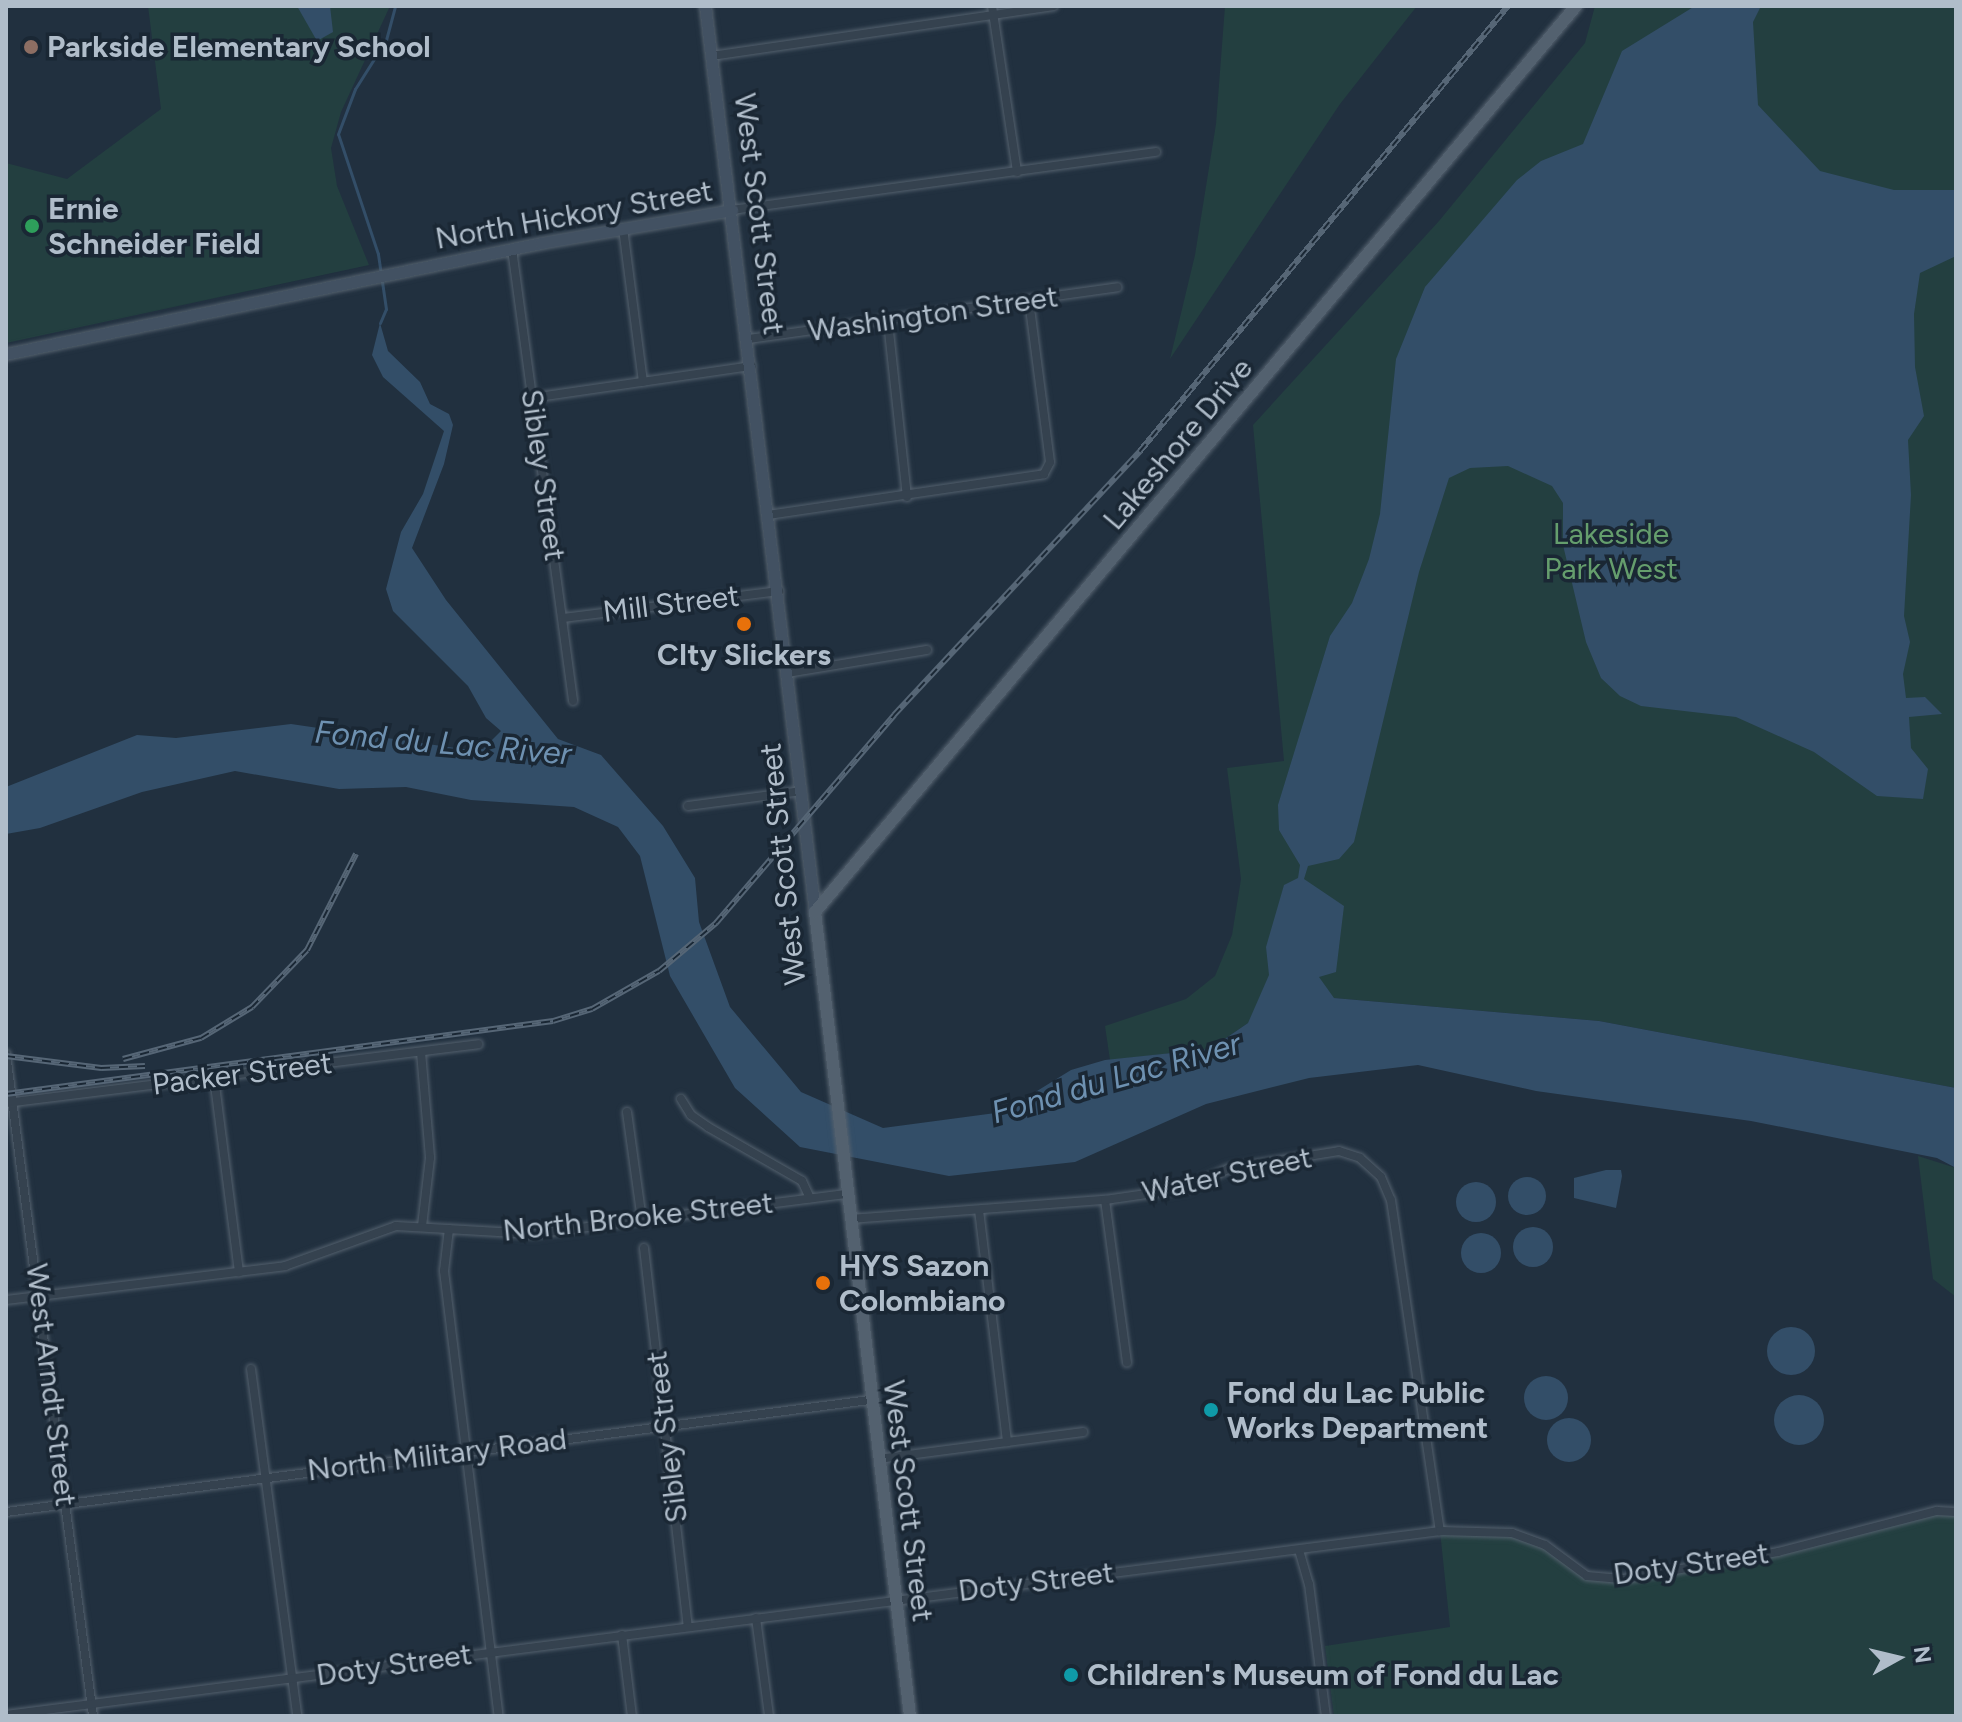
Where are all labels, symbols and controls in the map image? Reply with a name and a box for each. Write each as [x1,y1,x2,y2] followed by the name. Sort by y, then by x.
[47,29,431,65] place label: Parkside Elementary School
[22,38,40,56] marker: Parkside Elementary School
[726,91,792,337] street label: West Scott Street
[433,173,715,257] street label: North Hickory Street
[48,191,261,262] place label: Ernie Schneider Field
[23,217,41,235] marker: Ernie Schneider Field
[806,279,1060,349] street label: Washington Street
[1096,351,1260,537] street label: Lakeshore Drive
[513,387,573,563] street label: Sibley Street
[1544,516,1678,586] park label: Lakeside Park West
[601,578,741,630] street label: Mill Street
[735,615,753,633] marker: CIty Slickers
[657,637,831,673] place label: CIty Slickers
[313,713,573,773] water label: Fond du Lac River
[752,741,814,987] street label: West Scott Street
[987,1024,1245,1132] water label: Fond du Lac River
[150,1045,334,1103] street label: Packer Street
[1139,1140,1315,1210] street label: Water Street
[501,1185,775,1249] street label: North Brooke Street
[839,1248,1005,1318] place label: HYS Sazon Colombiano
[18,1262,84,1508] street label: West Arndt Street
[814,1274,832,1292] marker: HYS Sazon Colombiano
[639,1349,695,1525] street label: Sibley Street
[1227,1375,1488,1446] place label: Fond du Lac Public Works Department
[875,1378,941,1624] street label: West Scott Street
[1202,1401,1220,1419] marker: Fond du Lac Public Works Department
[305,1421,569,1489] street label: North Military Road
[1611,1535,1771,1593] street label: Doty Street
[956,1555,1116,1609] street label: Doty Street
[1858,1618,1938,1698] north arrow
[314,1636,474,1694] street label: Doty Street
[1908,1644,1937,1665] text: N
[1087,1657,1559,1693] place label: Children's Museum of Fond du Lac
[1062,1666,1080,1684] marker: Children's Museum of Fond du Lac

